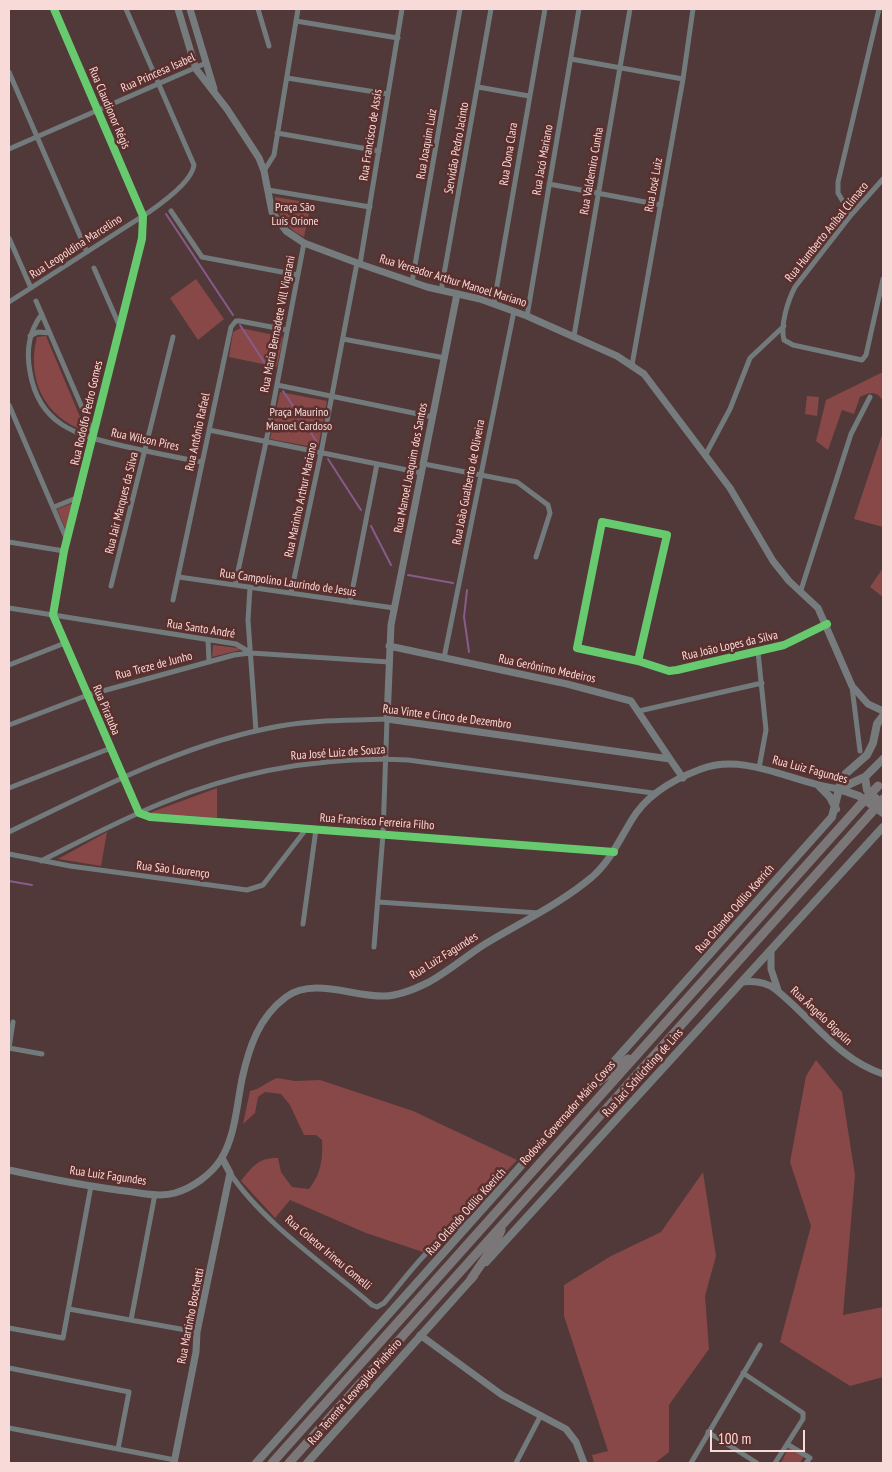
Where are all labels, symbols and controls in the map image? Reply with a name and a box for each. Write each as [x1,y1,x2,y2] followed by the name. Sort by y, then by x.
[119,50,197,96] street label: Rua Princesa Isabel
[85,65,133,151] street label: Rua Claudionor Régis
[357,88,385,182] street label: Rua Francisco de Assis
[442,101,472,195] street label: Servidão Pedro Jacinto
[414,108,440,180] street label: Rua Joaquim Luiz
[497,121,521,187] street label: Rua Dona Clara
[530,124,556,196] street label: Rua Jacó Mariano
[577,126,607,216] street label: Rua Valdemiro Cunha
[642,157,666,213] street label: Rua José Luiz
[782,179,872,285] street label: Rua Humberto Aníbal Clímaco
[271,201,319,229] park label: Praça São Luís Orione
[27,212,125,282] street label: Rua Leopoldina Marcelino
[378,252,528,310] street label: Rua Vereador Arthur Manoel Mariano
[258,254,298,394] street label: Rua Maria Bernadete Vill Vigarani
[68,359,106,467] street label: Rua Rodolfo Pedro Gomes
[183,392,213,472] street label: Rua Antônio Rafael
[391,402,431,534] street label: Rua Manoel Joaquim dos Santos
[266,406,332,434] park label: Praça Maurino Manoel Cardoso
[450,418,488,546] street label: Rua João Gualberto de Oliveira
[110,426,180,454] street label: Rua Wilson Pires
[282,441,320,559] street label: Rua Marinho Arthur Mariano
[102,450,142,556] street label: Rua Jair Marques da Silva
[219,566,357,600] street label: Rua Campolino Laurindo de Jesus
[166,617,236,641] street label: Rua Santo André
[681,628,779,664] street label: Rua João Lopes da Silva
[114,649,194,683] street label: Rua Treze de Junho
[497,652,597,686] street label: Rua Gerônimo Medeiros
[89,683,123,737] street label: Rua Piratuba
[382,702,512,732] street label: Rua Vinte e Cinco de Dezembro
[290,743,386,763] street label: Rua José Luiz de Souza
[771,753,849,787] street label: Rua Luiz Fagundes
[319,811,435,833] street label: Rua Francisco Ferreira Filho
[136,858,210,882] street label: Rua São Lourenço
[693,862,777,956] street label: Rua Orlando Odílio Koerich
[407,929,481,983] street label: Rua Luiz Fagundes
[787,984,855,1048] street label: Rua Ângelo Bigolin
[600,1026,686,1120] street label: Rua Jaci Schlichting de Lins
[517,1058,619,1168] street label: Rodovia Governador Mário Covas
[69,1163,147,1189] street label: Rua Luiz Fagundes
[423,1165,509,1259] street label: Rua Orlando Odílio Koerich
[282,1213,374,1293] street label: Rua Coletor Irineu Comelli
[175,1267,207,1365] street label: Rua Martinho Boschetti
[305,1336,405,1448] street label: Rua Tenente Leovegildo Pinheiro
[712,1420,807,1452] scale bar
[718,1429,751,1448] text: 100 m

